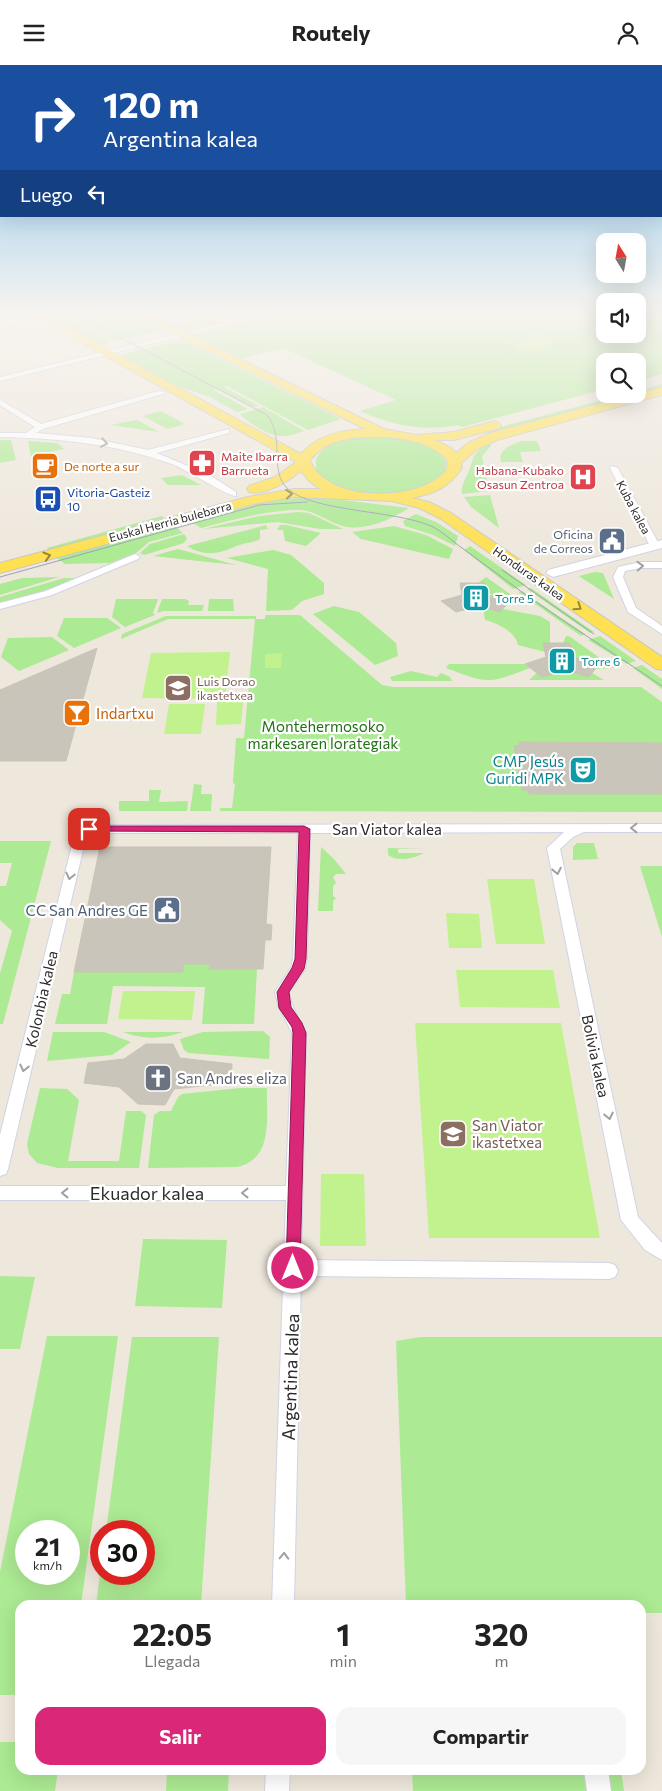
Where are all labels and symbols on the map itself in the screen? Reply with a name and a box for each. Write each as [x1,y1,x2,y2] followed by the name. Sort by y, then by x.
[596,233,646,283] north arrow
[100,438,109,448] one-way arrow
[187,448,217,478] pharmacy icon: Maite Ibarra Barrueta
[221,449,288,477] place label: Maite Ibarra Barrueta
[30,451,60,481] cafe icon: De norte a sur
[64,459,140,473] place label: De norte a sur
[568,462,598,492] hospital icon: Habana-Kubako Osasun Zentroa
[476,463,564,491] place label: Habana-Kubako Osasun Zentroa
[614,478,654,536] street label: Kuba kalea
[33,484,63,514] bus stop icon: Vitoria-Gasteiz 10
[67,485,150,513] place label: Vitoria-Gasteiz 10
[285,489,293,500] one-way arrow
[107,498,233,544] street label: Euskal Herria bulebarra
[597,526,627,556] public building icon: Oficina de Correos
[534,527,593,555] place label: Oficina de Correos
[491,543,567,603] street label: Honduras kalea
[43,551,51,561] one-way arrow
[637,560,645,571] one-way arrow
[461,583,491,613] building icon: Torre 5
[495,591,534,605] place label: Torre 5
[572,601,582,610] one-way arrow
[547,646,577,676] building icon: Torre 6
[581,654,620,668] place label: Torre 6
[163,673,193,703] school or university icon: Luis Dorao ikastetxea
[197,674,256,702] place label: Luis Dorao ikastetxea
[62,698,92,728] bar icon: Indartxu
[96,704,154,722] place label: Indartxu
[248,717,398,752] park label: Montehermosoko markesaren lorategiak
[486,752,564,787] place label: CMP Jesús Guridi MPK
[568,755,598,785] theatre icon: CMP Jesús Guridi MPK
[68,808,110,850] pin
[332,820,442,838] street label: San Viator kalea
[630,823,638,833] one-way arrow
[552,866,562,875] one-way arrow
[65,872,76,881] one-way arrow
[152,895,182,925] public building icon: CC San Andres GE
[26,901,148,919] place label: CC San Andres GE
[21,949,61,1049] street label: Kolonbia kalea
[578,1013,614,1099] street label: Bolivia kalea
[143,1063,173,1093] church icon: San Andres eliza
[19,1064,30,1073] one-way arrow
[177,1069,287,1087] place label: San Andres eliza
[603,1111,613,1120] one-way arrow
[472,1116,543,1151] place label: San Viator ikastetxea
[438,1119,468,1149] school or university icon: San Viator ikastetxea
[90,1182,204,1204] street label: Ekuador kalea
[61,1188,69,1198] one-way arrow
[241,1188,249,1198] one-way arrow
[266,1241,318,1293] position arrow
[277,1313,303,1441] street label: Argentina kalea
[90,1520,155,1585] speed limit sign: 30
[279,1552,289,1560] one-way arrow

